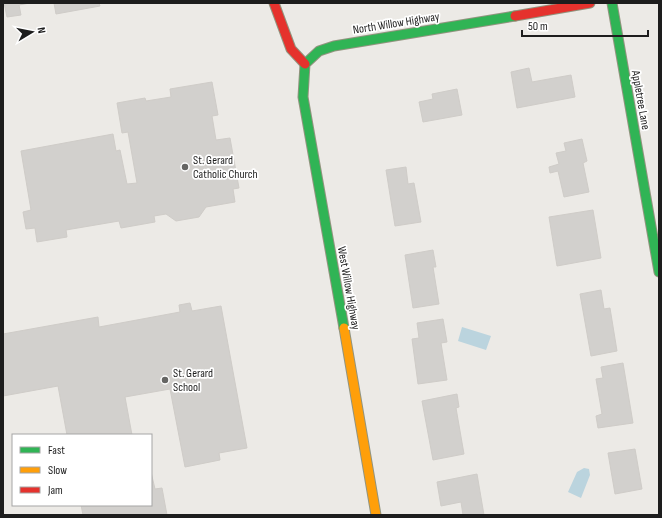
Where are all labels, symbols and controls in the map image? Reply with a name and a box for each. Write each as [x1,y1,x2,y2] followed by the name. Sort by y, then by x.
[352,9,441,38] street label: North Willow Highway
[12,12,52,52] north arrow
[522,12,648,38] scale bar
[528,19,548,34] text: 50 m
[34,26,48,34] text: N
[628,68,653,131] street label: Appletree Lane
[193,153,258,182] place label: St. Gerard Catholic Church
[180,162,190,172] marker: St. Gerard Catholic Church
[334,245,363,331] street label: West Willow Highway
[173,366,213,395] place label: St. Gerard School
[160,375,170,385] marker: St. Gerard School
[12,434,152,506] legend
[48,443,65,458] text: Fast
[48,463,67,478] text: Slow
[47,483,63,498] text: Jam

